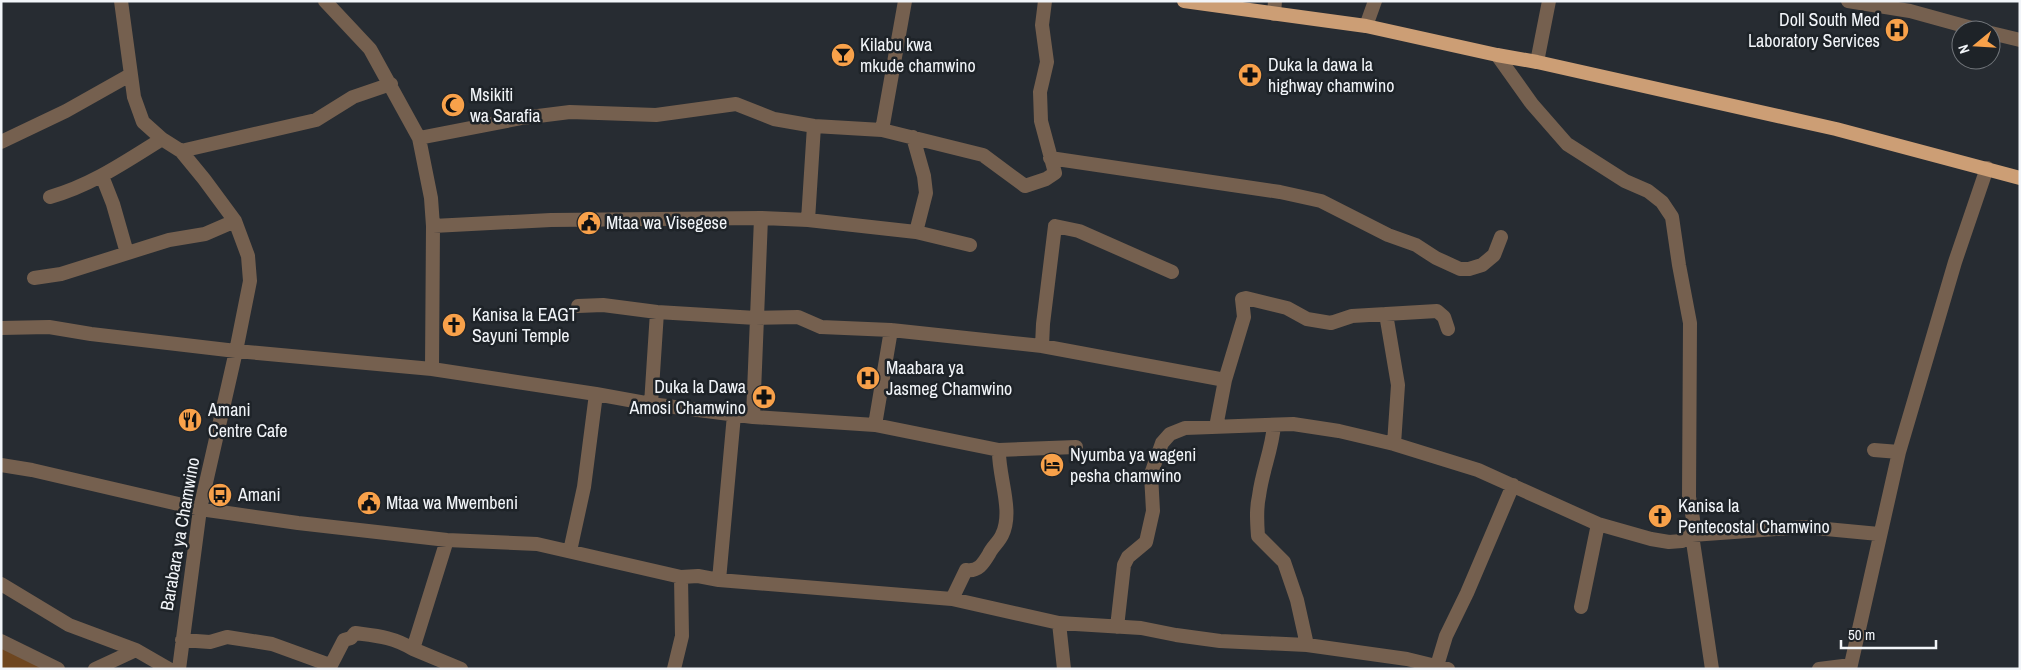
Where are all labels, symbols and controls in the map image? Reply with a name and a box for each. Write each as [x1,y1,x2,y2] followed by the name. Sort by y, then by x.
[1748,7,1880,53] place label: Doll South Med Laboratory Services
[1884,17,1910,43] hospital icon: Doll South Med Laboratory Services
[1951,20,2001,70] north arrow
[860,32,976,78] place label: Kilabu kwa mkude chamwino
[830,42,856,68] bar icon: Kilabu kwa mkude chamwino
[1954,42,1973,56] text: N
[1268,52,1394,98] place label: Duka la dawa la highway chamwino
[1237,62,1263,88] pharmacy icon: Duka la dawa la highway chamwino
[470,82,541,128] place label: Msikiti wa Sarafia
[440,92,466,118] mosque icon: Msikiti wa Sarafia
[576,210,602,236] public building icon: Mtaa wa Visegese
[606,210,727,235] place label: Mtaa wa Visegese
[472,302,578,348] place label: Kanisa la EAGT Sayuni Temple
[441,312,467,338] church icon: Kanisa la EAGT Sayuni Temple
[886,355,1012,401] place label: Maabara ya Jasmeg Chamwino
[855,365,881,391] hospital icon: Maabara ya Jasmeg Chamwino
[629,374,746,420] place label: Duka la Dawa Amosi Chamwino
[751,384,777,410] pharmacy icon: Duka la Dawa Amosi Chamwino
[207,397,288,443] place label: Amani Centre Cafe
[177,407,203,433] restaurant icon: Amani Centre Cafe
[1070,442,1196,488] place label: Nyumba ya wageni pesha chamwino
[1039,452,1065,478] hotel icon: Nyumba ya wageni pesha chamwino
[154,455,205,612] street label: Barabara ya Chamwino
[207,482,233,508] bus stop icon: Amani
[237,482,281,507] place label: Amani
[356,490,382,516] public building icon: Mtaa wa Mwembeni
[386,490,518,515] place label: Mtaa wa Mwembeni
[1678,493,1830,539] place label: Kanisa la Pentecostal Chamwino
[1647,503,1673,529] church icon: Kanisa la Pentecostal Chamwino
[1841,618,1936,650] scale bar
[1848,624,1875,645] text: 50 m

